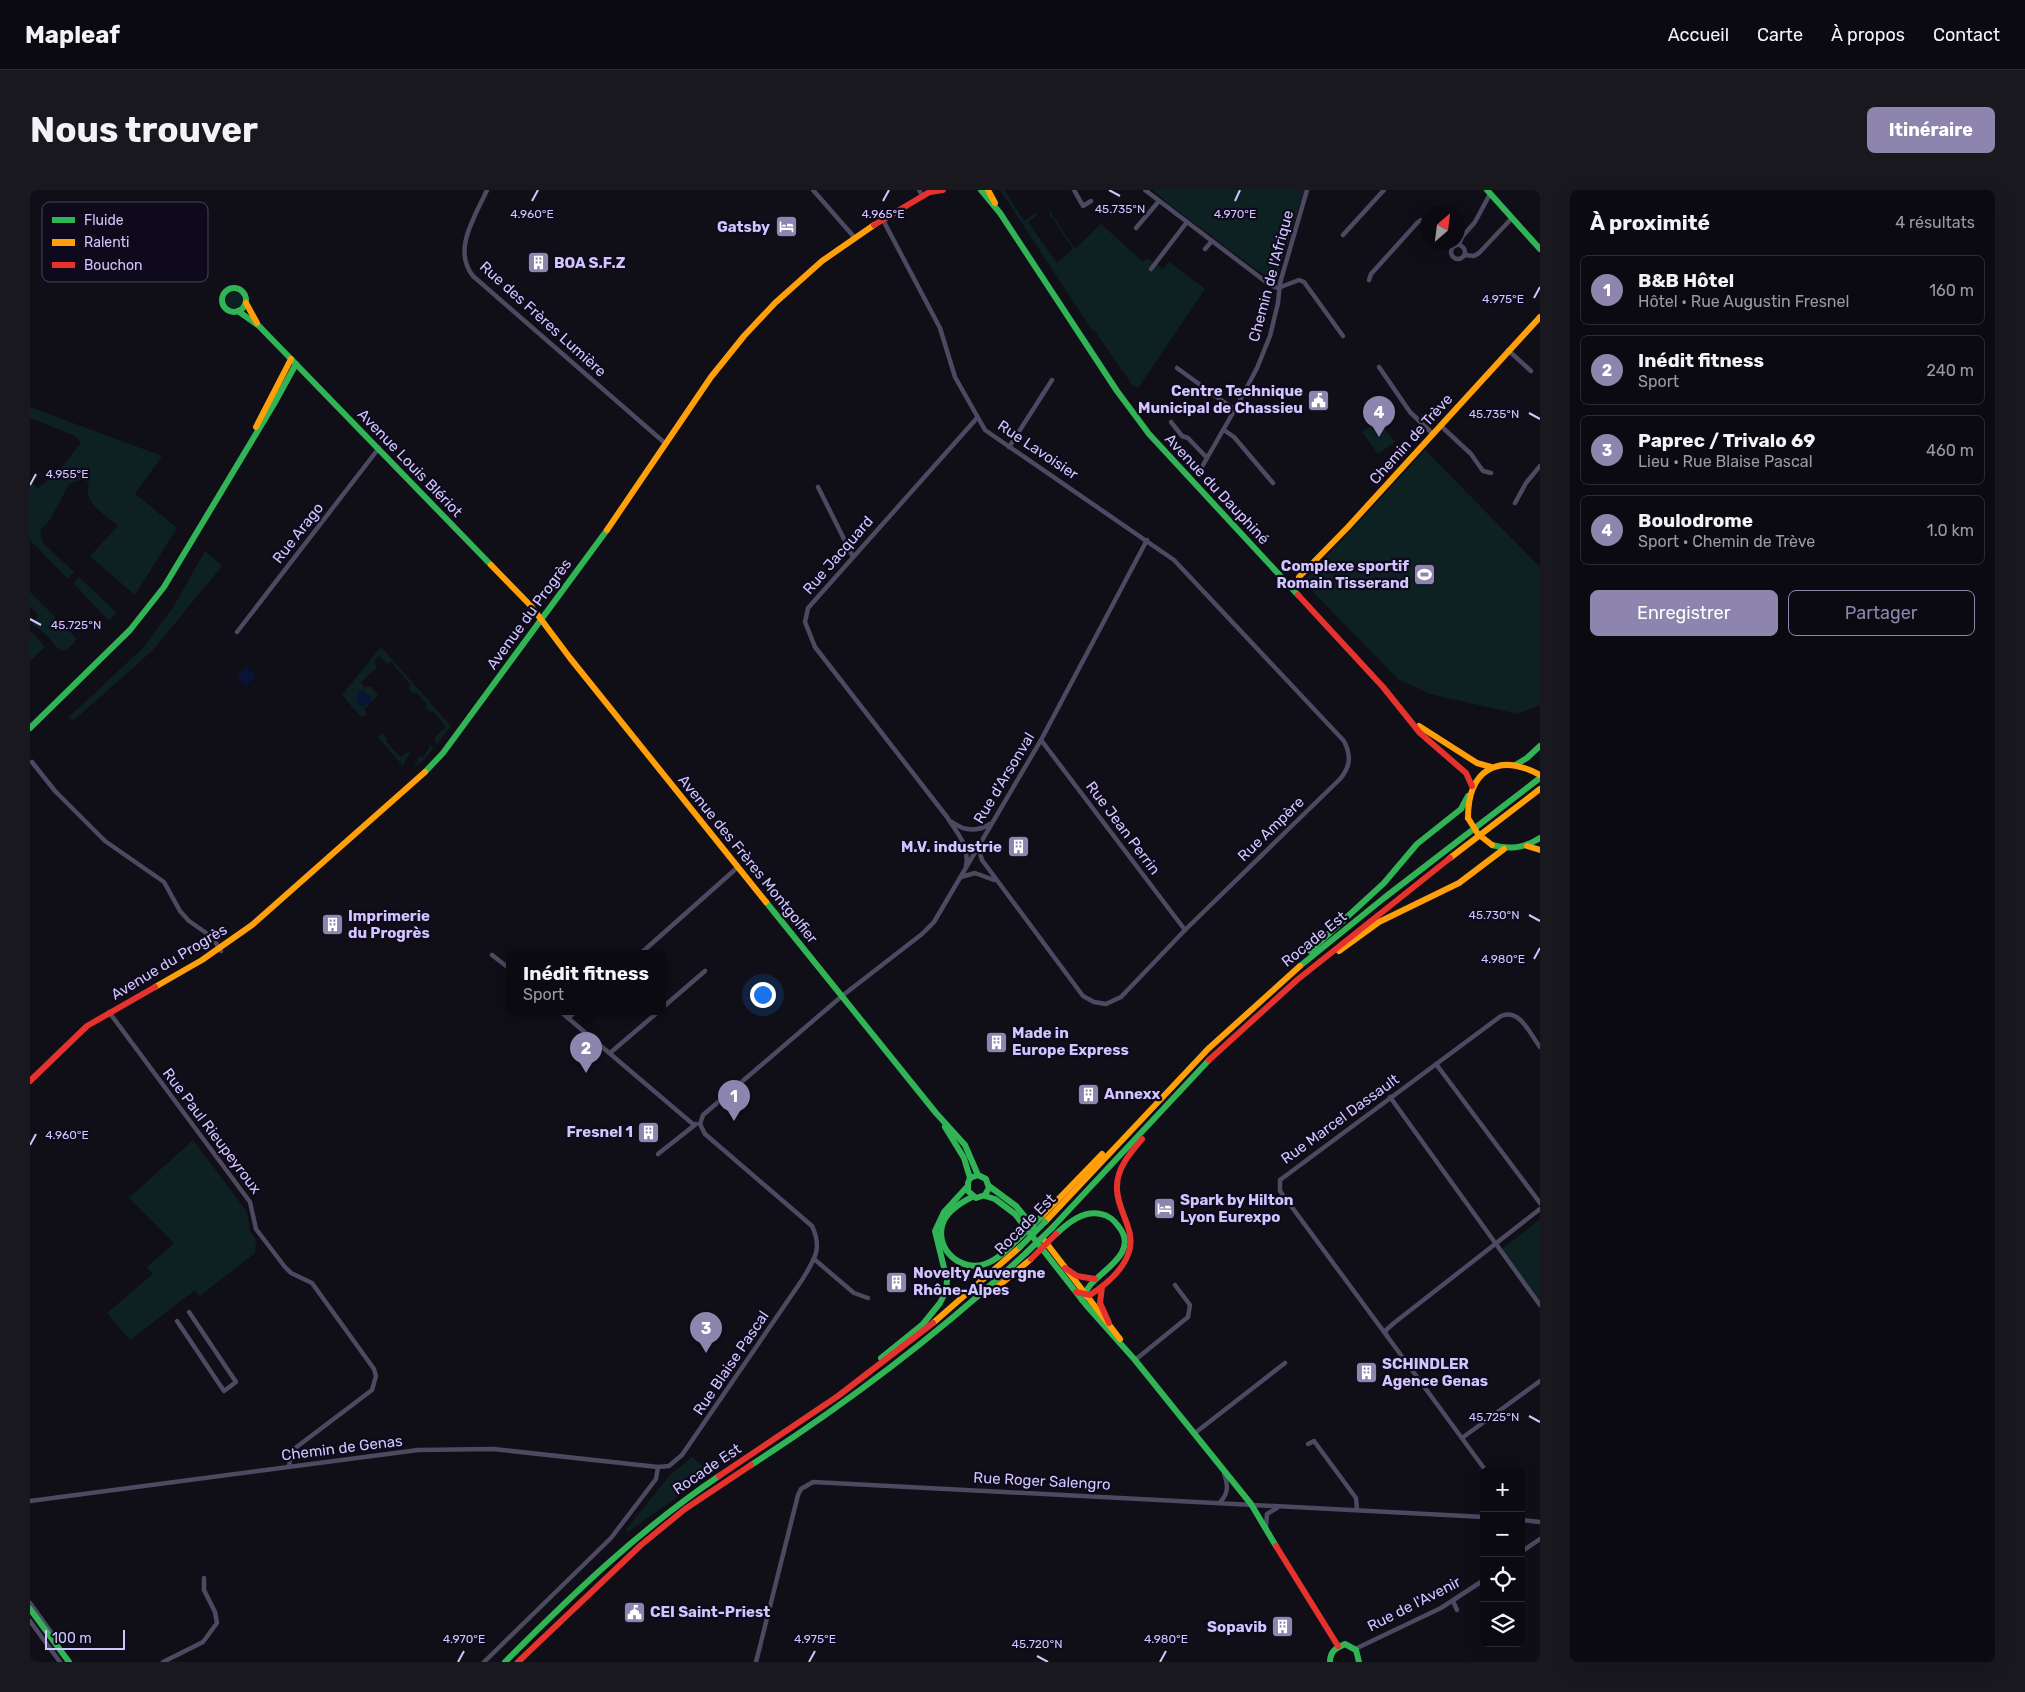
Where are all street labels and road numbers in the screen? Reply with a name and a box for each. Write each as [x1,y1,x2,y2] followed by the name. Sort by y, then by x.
[1245,208,1297,344] street label: Chemin de l'Afrique
[476,257,610,381] street label: Rue des Frères Lumière
[1366,390,1456,488] street label: Chemin de Trève
[354,405,466,521] street label: Avenue Louis Blériot
[994,416,1082,484] street label: Rue Lavoisier
[1161,430,1273,548] street label: Avenue du Dauphiné
[269,499,327,567] street label: Rue Arago
[799,512,877,598] street label: Rue Jacquard
[483,555,575,673] street label: Avenue du Progrès
[970,729,1038,827] street label: Rue d'Arsonval
[674,771,822,947] street label: Avenue des Frères Montgolfier
[1082,778,1164,878] street label: Rue Jean Perrin
[1234,793,1308,865] street label: Rue Ampère
[1278,907,1350,971] street label: Rocade Est
[108,920,231,1004] street label: Avenue du Progrès
[159,1065,265,1197] street label: Rue Paul Rieupeyroux
[1278,1070,1403,1168] street label: Rue Marcel Dassault
[991,1190,1059,1258] street label: Rocade Est
[689,1307,773,1419] street label: Rue Blaise Pascal
[280,1432,404,1464] street label: Chemin de Genas
[669,1440,745,1498] street label: Rocade Est
[973,1468,1111,1494] street label: Rue Roger Salengro
[1364,1573,1464,1635] street label: Rue de l'Avenir

